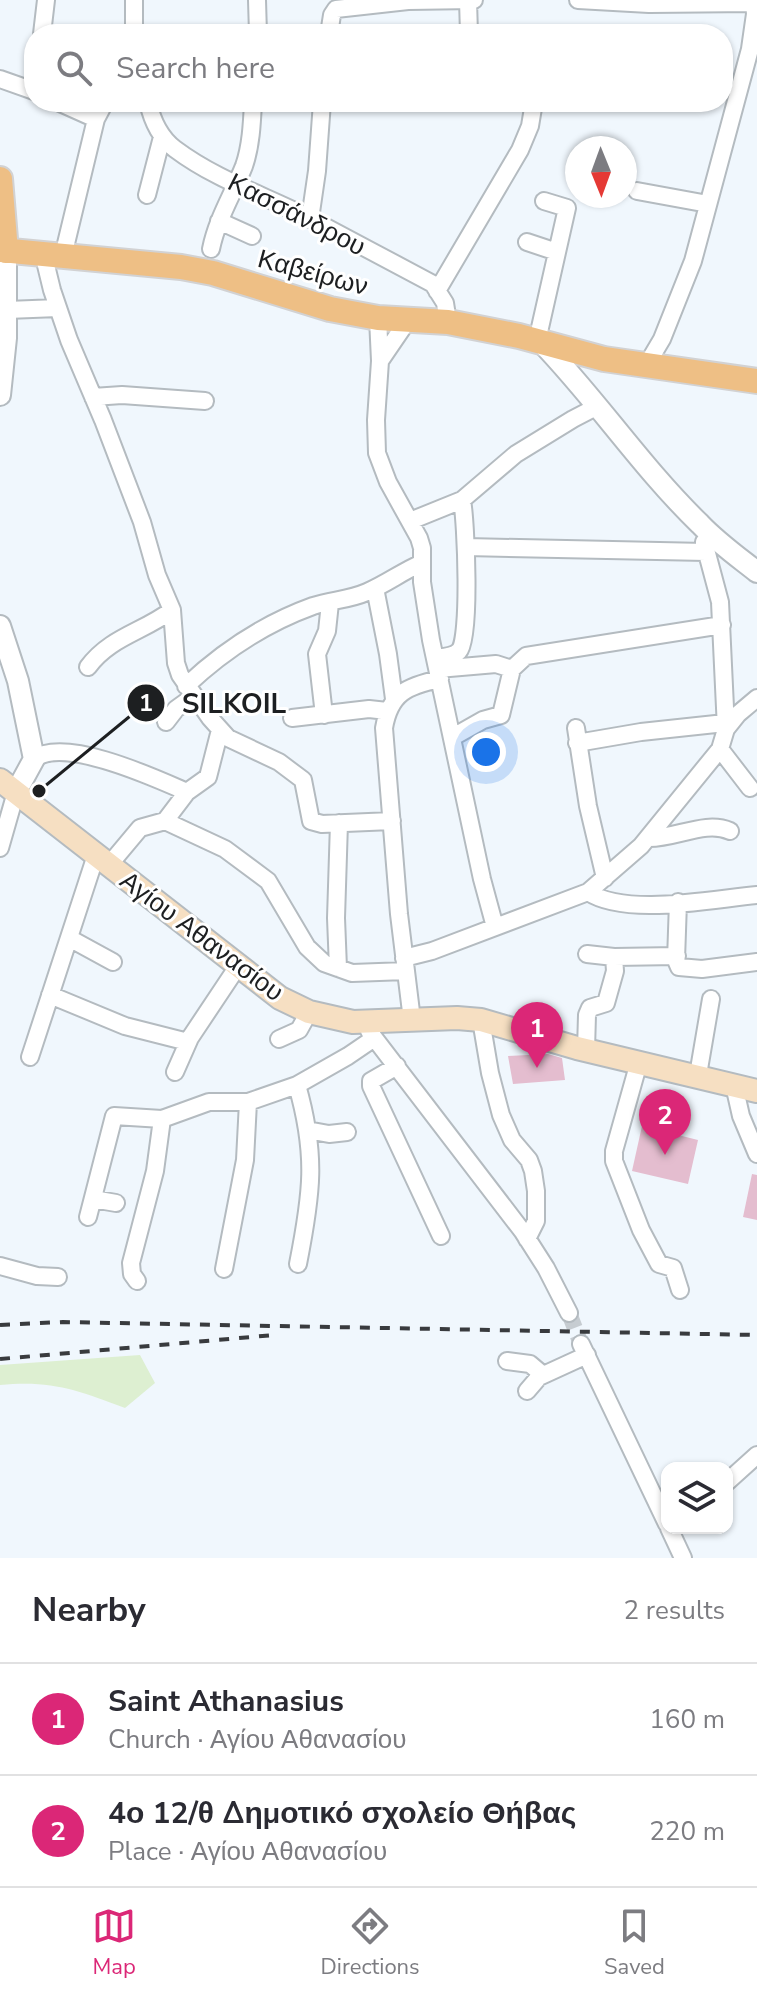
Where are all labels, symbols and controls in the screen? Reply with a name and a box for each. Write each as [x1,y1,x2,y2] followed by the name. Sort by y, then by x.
[24,24,733,112] search box
[52,46,96,90] icon: search
[116,48,275,89] text: Search here
[565,136,637,208] north arrow
[222,165,372,264] street label: Κασσάνδρου
[254,241,372,304] street label: Καβείρων
[126,677,303,729] callout: SILKOIL
[182,685,287,723] text: SILKOIL
[139,687,153,719] text: 1
[466,732,506,772] your location
[113,863,291,1009] street label: Αγίου Αθανασίου
[511,1002,563,1068] pin: 1
[639,1089,691,1155] pin: 2
[661,1462,733,1534] map controls
[661,1462,733,1534] button: layers
[32,1587,146,1633] text: Nearby
[624,1593,725,1628] text: 2 results
[108,1681,344,1722] text: Saint Athanasius
[50,1702,66,1737] text: 1
[649,1702,725,1737] text: 160 m
[108,1722,406,1757] text: Church · Αγίου Αθανασίου
[108,1793,576,1834] text: 4ο 12/θ Δημοτικό σχολείο Θήβας
[50,1814,66,1849] text: 2
[649,1814,725,1849] text: 220 m
[108,1834,387,1869] text: Place · Αγίου Αθανασίου
[92,1904,136,1982] tab: Map
[321,1904,420,1982] tab: Directions
[604,1904,665,1982] tab: Saved

